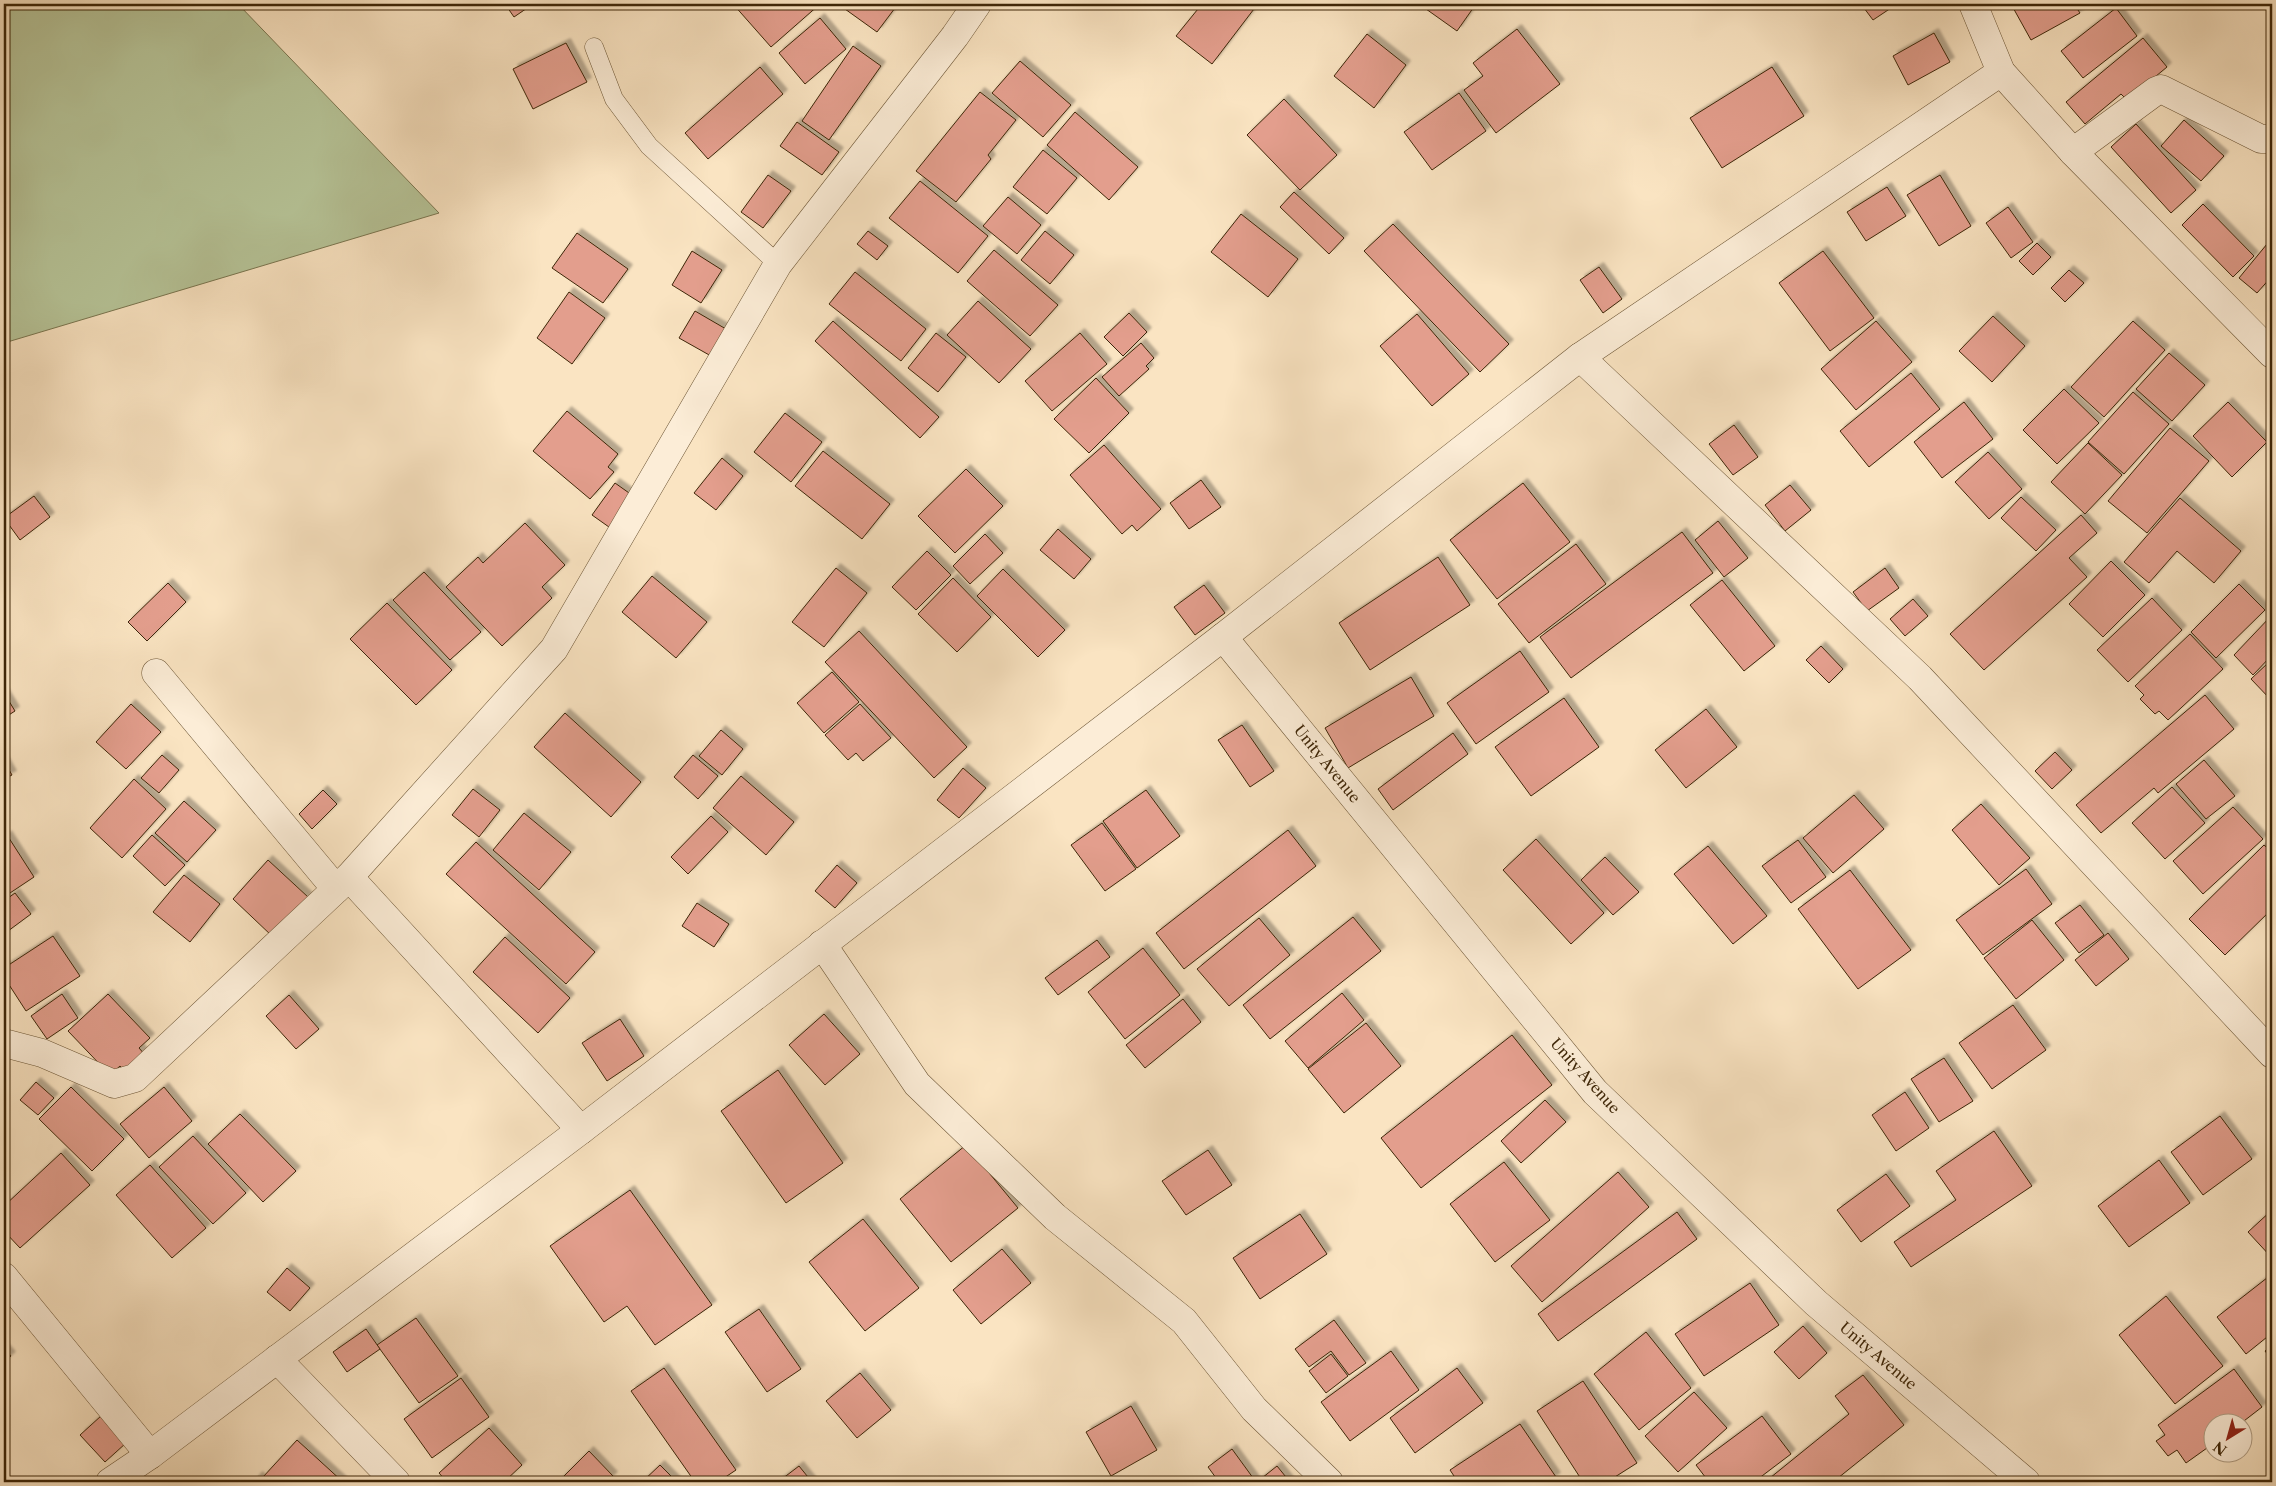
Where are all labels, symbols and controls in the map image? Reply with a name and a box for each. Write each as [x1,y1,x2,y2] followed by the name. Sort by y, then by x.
[1290,721,1365,807] street label: Unity Avenue
[1547,1034,1624,1117] street label: Unity Avenue
[1836,1318,1921,1393] street label: Unity Avenue
[2204,1414,2254,1464] north arrow
[2210,1438,2230,1459] text: N

